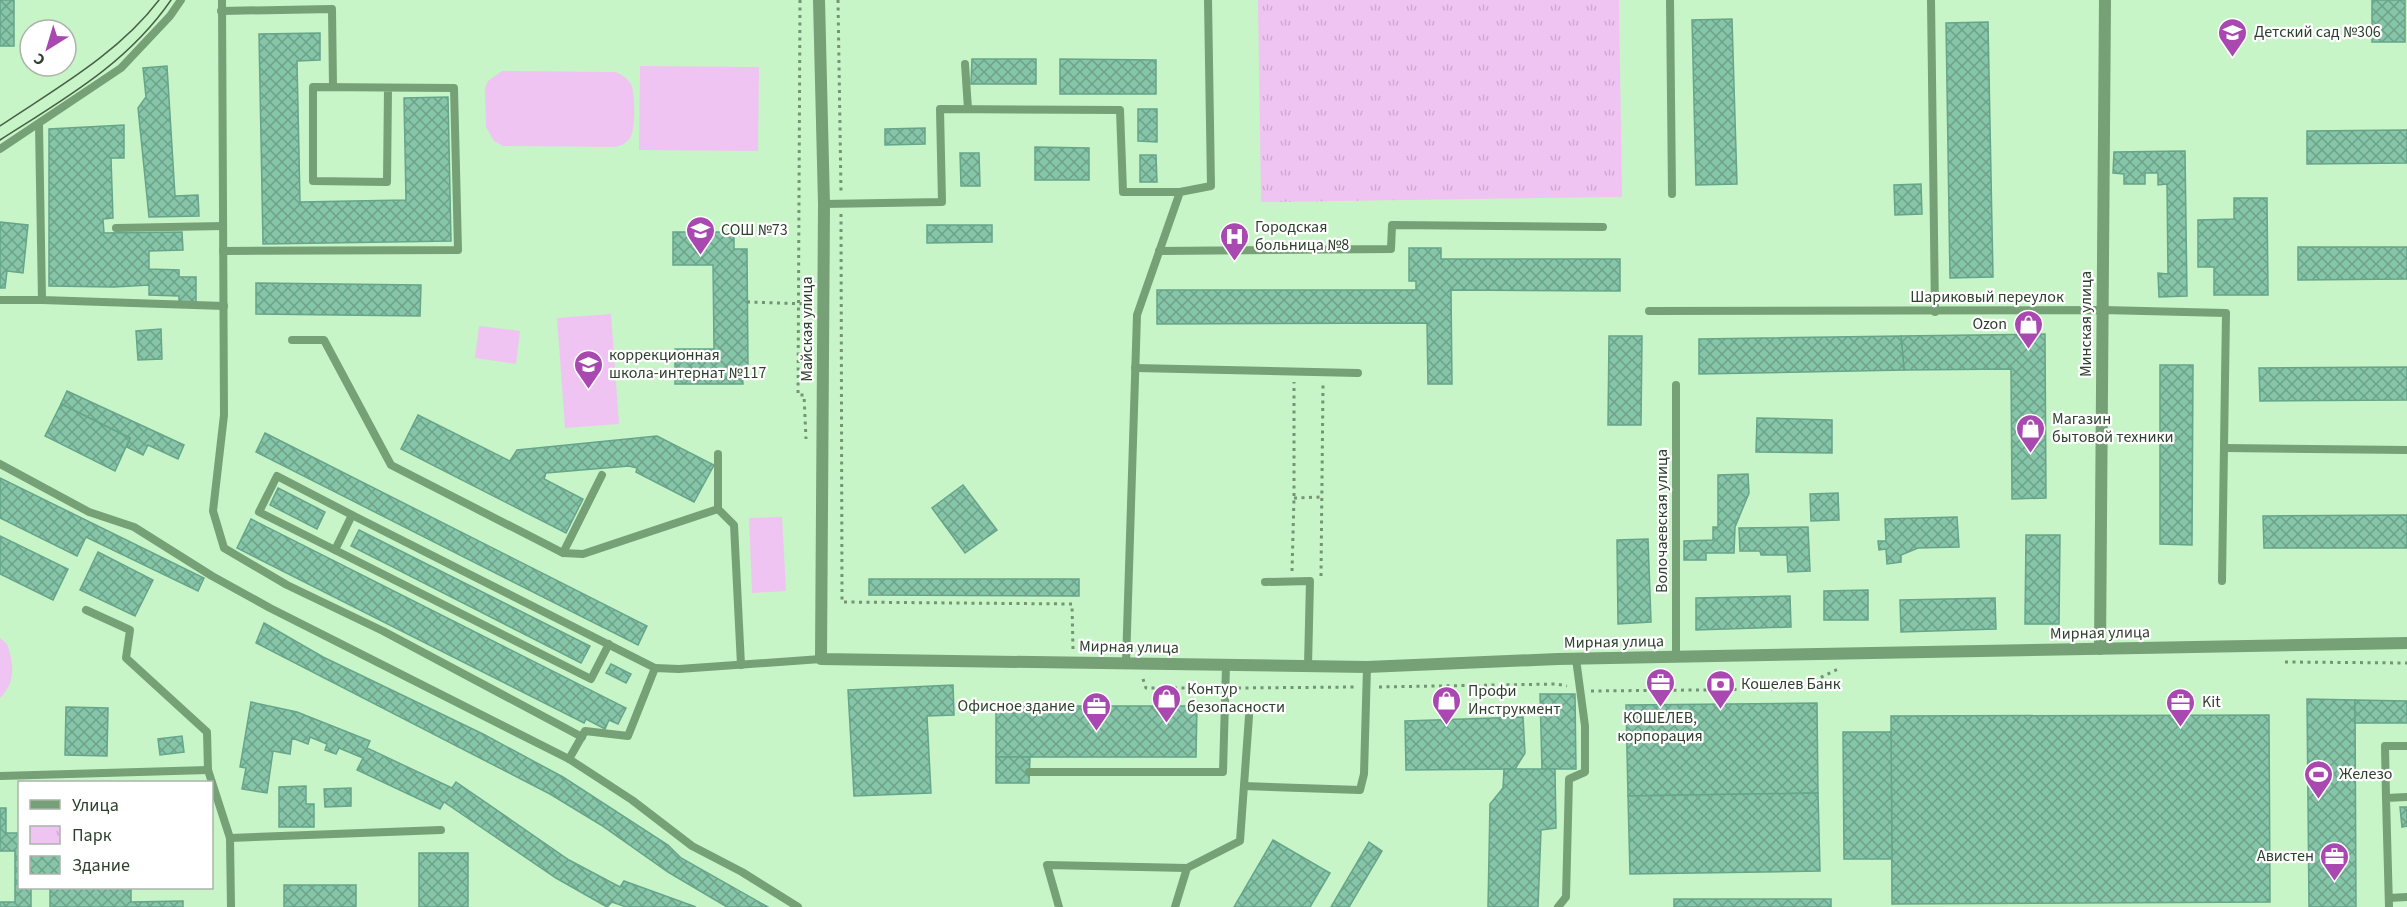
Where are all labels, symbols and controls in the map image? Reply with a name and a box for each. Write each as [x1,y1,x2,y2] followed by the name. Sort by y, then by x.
[2217,16,2249,58] school or university icon: Детский сад №306
[18,18,78,78] north arrow
[2254,21,2381,43] place label: Детский сад №306
[29,48,50,71] text: С
[684,214,716,256] school or university icon: СОШ №73
[1255,216,1349,256] place label: Городская больница №8
[721,219,788,241] place label: СОШ №73
[1218,220,1250,262] hospital icon: Городская больница №8
[2075,271,2097,377] street label: Минская улица
[796,276,818,382] street label: Майская улица
[1910,286,2064,308] street label: Шариковый переулок
[2012,308,2044,350] shop icon: Ozon
[1972,313,2007,335] place label: Ozon
[609,344,766,384] place label: коррекционная школа-интернат №117
[572,348,604,390] school or university icon: коррекционная школа-интернат №117
[2052,408,2173,448] place label: Магазин бытовой техники
[2015,412,2047,454] shop icon: Магазин бытовой техники
[1651,449,1673,593] street label: Волочаевская улица
[2050,621,2150,645] street label: Мирная улица
[1564,630,1664,654] street label: Мирная улица
[1079,635,1179,659] street label: Мирная улица
[1644,666,1676,708] office icon: КОШЕЛЕВ, корпорация
[1704,668,1736,710] bank icon: Кошелев Банк
[1741,673,1841,695] place label: Кошелев Банк
[1187,678,1285,718] place label: Контур безопасности
[1468,680,1561,720] place label: Профи Инструкмент
[1150,682,1182,724] shop icon: Контур безопасности
[1431,684,1463,726] shop icon: Профи Инструкмент
[2165,686,2197,728] office icon: Kit
[1080,690,1112,732] office icon: Офисное здание
[2202,691,2221,713] place label: Kit
[958,695,1075,717] place label: Офисное здание
[1617,707,1703,747] place label: КОШЕЛЕВ, корпорация
[2302,758,2334,800] sports icon: Железо
[2339,763,2393,785] place label: Железо
[18,781,213,889] legend
[72,793,119,818] text: Улица
[72,823,112,848] text: Парк
[2319,840,2351,882] office icon: Авистен
[2257,845,2314,867] place label: Авистен
[72,853,130,878] text: Здание

